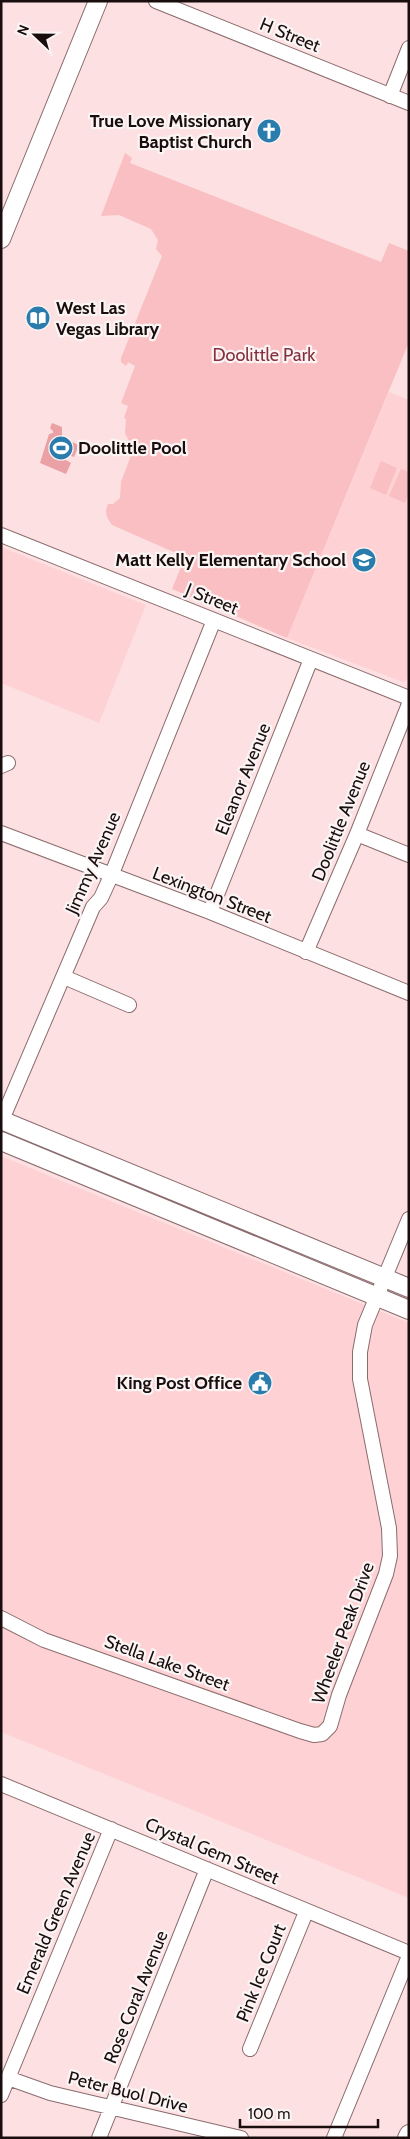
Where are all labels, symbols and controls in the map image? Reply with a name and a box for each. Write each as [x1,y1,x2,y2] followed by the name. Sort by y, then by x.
[10,10,60,60] north arrow
[257,13,323,57] street label: H Street
[13,22,33,38] text: N
[90,110,252,153] place label: True Love Missionary Baptist Church
[256,118,282,144] church icon: True Love Missionary Baptist Church
[56,297,159,340] place label: West Las Vegas Library
[25,305,51,331] library icon: West Las Vegas Library
[213,344,316,366] park label: Doolittle Park
[48,435,74,461] sports icon: Doolittle Pool
[78,437,187,459] place label: Doolittle Pool
[351,547,377,573] school or university icon: Matt Kelly Elementary School
[115,549,346,571] place label: Matt Kelly Elementary School
[181,578,242,619] street label: J Street
[211,720,275,838] street label: Eleanor Avenue
[307,758,375,884] street label: Doolittle Avenue
[60,808,125,919] street label: Jimmy Avenue
[149,862,275,928] street label: Lexington Street
[247,1370,273,1396] public building icon: King Post Office
[117,1372,242,1394] place label: King Post Office
[307,1559,379,1707] street label: Wheeler Peak Drive
[101,1630,233,1696] street label: Stella Lake Street
[142,1813,282,1889] street label: Crystal Gem Street
[12,1828,100,1998] street label: Emerald Green Avenue
[231,1921,291,2025] street label: Pink Ice Court
[99,1927,173,2067] street label: Rose Coral Avenue
[66,2066,190,2118] street label: Peter Buol Drive
[240,2096,378,2128] scale bar
[248,2105,290,2123] text: 100 m

